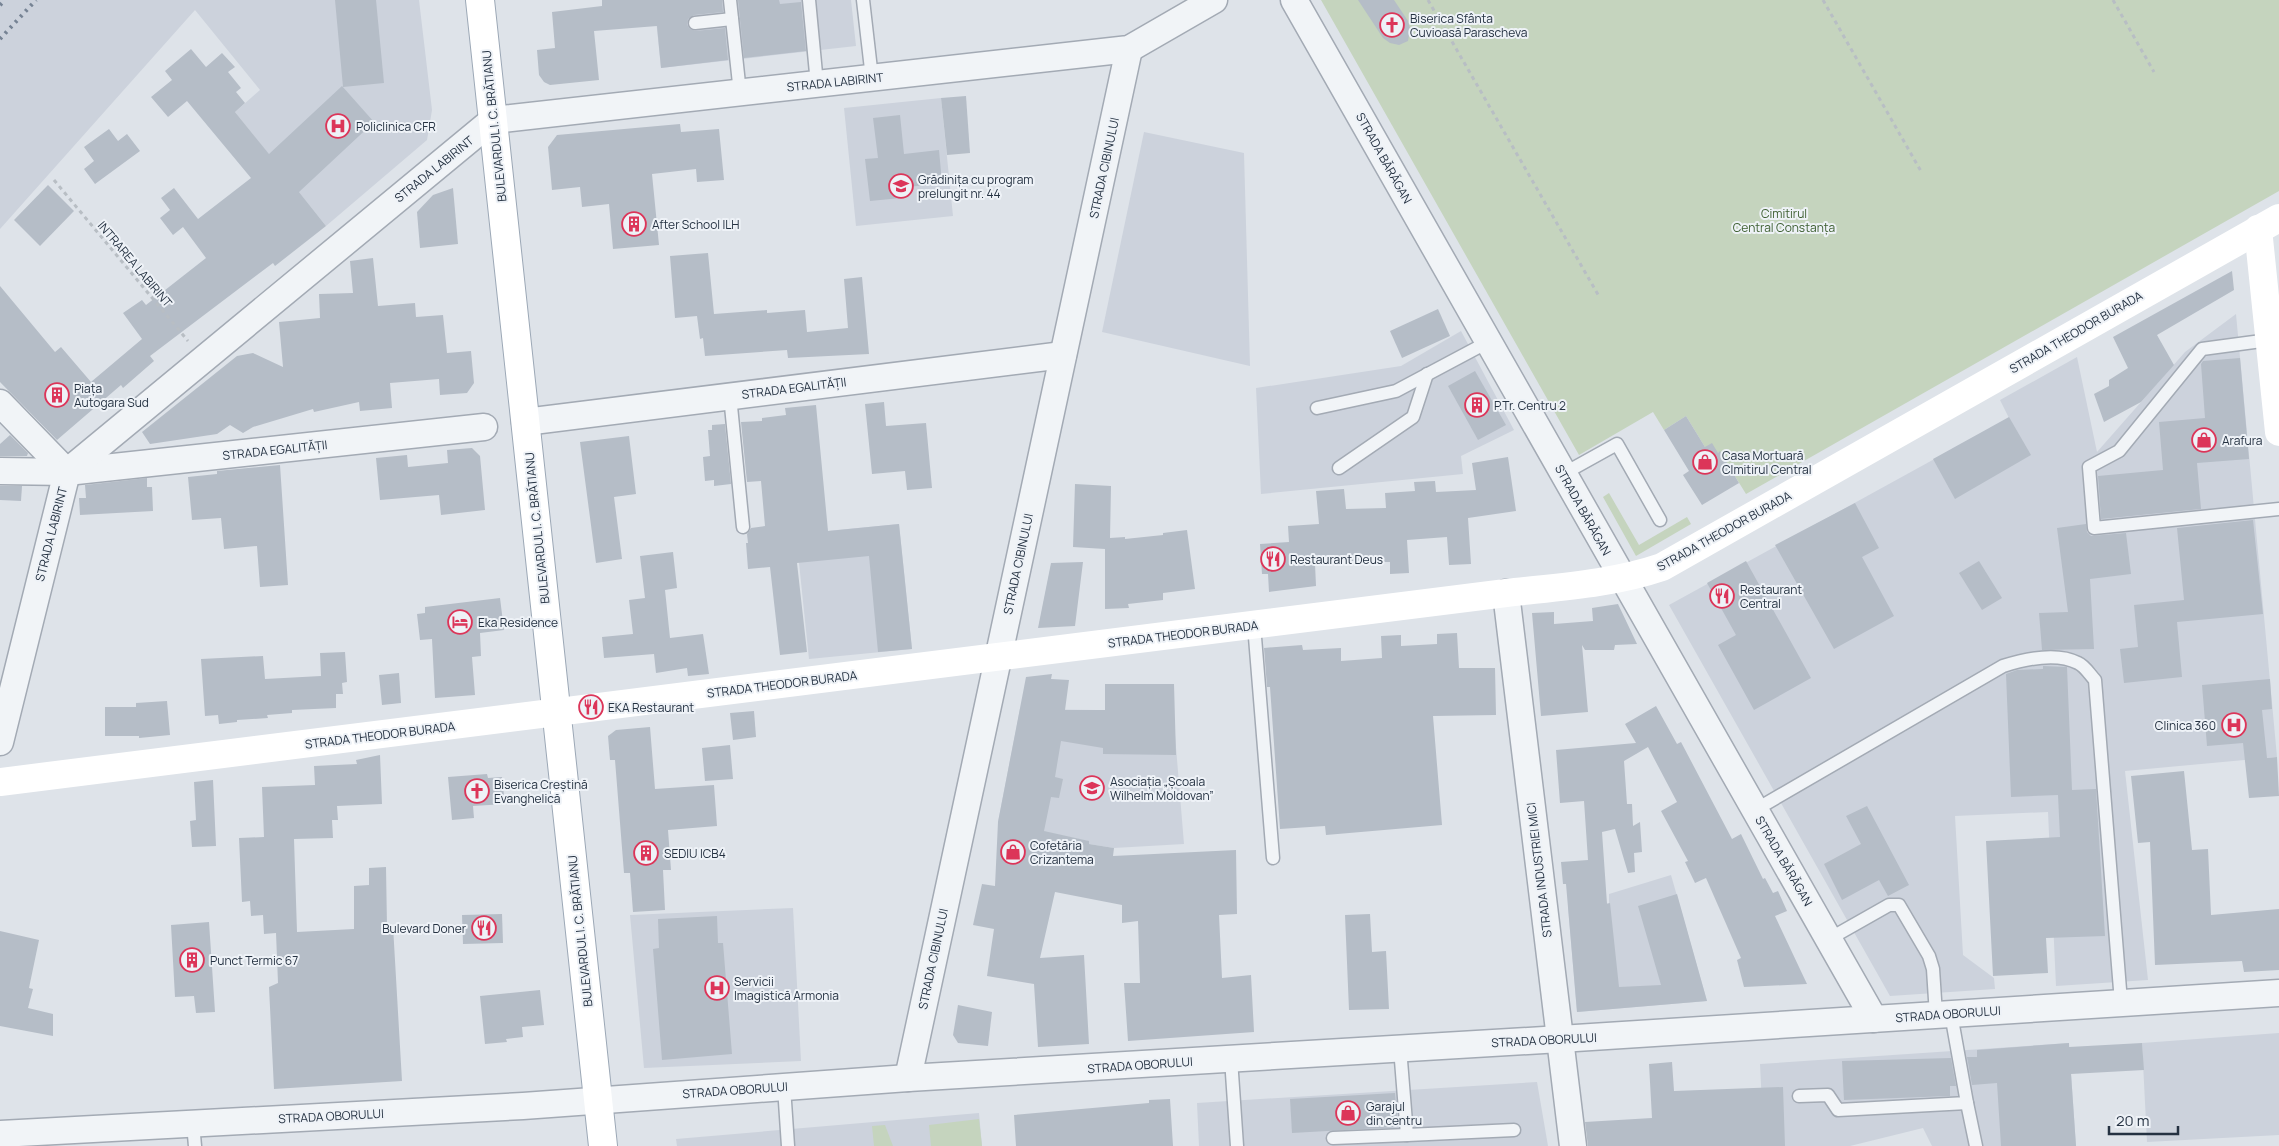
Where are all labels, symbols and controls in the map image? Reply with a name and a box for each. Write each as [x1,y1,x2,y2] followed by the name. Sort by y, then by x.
[1410,10,1527,41] place label: Biserica Sfânta Cuvioasă Parascheva
[1379,12,1405,38] church icon: Biserica Sfânta Cuvioasă Parascheva
[478,49,510,203] street label: BULEVARDUL I. C. BRĂTIANU
[786,68,885,96] street label: STRADA LABIRINT
[1352,110,1416,206] street label: STRADA BĂRĂGAN
[325,113,351,139] hospital icon: Policlinica CFR
[1085,116,1123,220] street label: STRADA CIBINULUI
[356,118,436,135] place label: Policlinica CFR
[391,131,478,206] street label: STRADA LABIRINT
[918,171,1034,202] place label: Grădinița cu program prelungit nr. 44
[888,173,914,199] school or university icon: Grădinița cu program prelungit nr. 44
[1733,205,1835,236] park label: Cimitirul Central Constanța
[621,211,647,237] building icon: After School ILH
[652,216,740,233] place label: After School ILH
[94,217,177,311] street label: INTRAREA LABIRINT
[2006,287,2146,377] street label: STRADA THEODOR BURADA
[741,373,847,403] street label: STRADA EGALITĂȚII
[74,380,149,411] place label: Piața Autogara Sud
[44,382,70,408] building icon: Piața Autogara Sud
[1464,392,1490,418] building icon: P.Tr. Centru 2
[1494,397,1566,414] place label: P.Tr. Centru 2
[2191,427,2217,453] shop icon: Arafura
[2222,432,2263,449] place label: Arafura
[222,436,328,464] street label: STRADA EGALITĂȚII
[1722,447,1812,478] place label: Casa Mortuară CImitirul Central
[1692,449,1718,475] shop icon: Casa Mortuară CImitirul Central
[521,451,553,605] street label: BULEVARDUL I. C. BRĂTIANU
[1551,462,1615,558] street label: STRADA BĂRĂGAN
[31,484,71,583] street label: STRADA LABIRINT
[1654,487,1795,575] street label: STRADA THEODOR BURADA
[999,512,1037,616] street label: STRADA CIBINULUI
[1260,546,1286,572] restaurant icon: Restaurant Deus
[1290,551,1383,568] place label: Restaurant Deus
[1740,581,1802,612] place label: Restaurant Central
[1709,583,1735,609] restaurant icon: Restaurant Central
[447,609,473,635] hotel icon: Eka Residence
[478,614,558,631] place label: Eka Residence
[1107,616,1259,652] street label: STRADA THEODOR BURADA
[706,666,858,702] street label: STRADA THEODOR BURADA
[578,694,604,720] restaurant icon: EKA Restaurant
[608,699,694,716] place label: EKA Restaurant
[2221,712,2247,738] hospital icon: Clinica 360
[304,717,456,753] street label: STRADA THEODOR BURADA
[2155,717,2216,734] place label: Clinica 360
[1110,773,1214,804] place label: Asociația „Școala Wilhelm Moldovan”
[1079,775,1105,801] school or university icon: Asociația „Școala Wilhelm Moldovan”
[494,776,588,807] place label: Biserica Creștină Evanghelică
[464,778,490,804] church icon: Biserica Creștină Evanghelică
[1522,802,1556,938] street label: STRADA INDUSTRIEI MICI
[1751,813,1817,909] street label: STRADA BĂRĂGAN
[1030,837,1094,868] place label: Cofetăria Crizantema
[1000,839,1026,865] shop icon: Cofetăria Crizantema
[633,840,659,866] building icon: SEDIU ICB4
[664,845,726,862] place label: SEDIU ICB4
[564,854,596,1008] street label: BULEVARDUL I. C. BRĂTIANU
[914,907,952,1011] street label: STRADA CIBINULUI
[471,915,497,941] restaurant icon: Bulevard Doner
[382,920,467,937] place label: Bulevard Doner
[179,947,205,973] building icon: Punct Termic 67
[210,952,298,969] place label: Punct Termic 67
[734,973,839,1004] place label: Servicii Imagistică Armonia
[704,975,730,1001] hospital icon: Servicii Imagistică Armonia
[1895,1002,2001,1026] street label: STRADA OBORULUI
[1491,1029,1597,1051] street label: STRADA OBORULUI
[1087,1053,1193,1077] street label: STRADA OBORULUI
[682,1078,788,1102] street label: STRADA OBORULUI
[1366,1098,1422,1129] place label: Garajul din centru
[1335,1100,1361,1126] shop icon: Garajul din centru
[2109,1104,2178,1136] scale bar
[278,1105,384,1127] street label: STRADA OBORULUI
[2116,1110,2149,1131] text: 20 m

